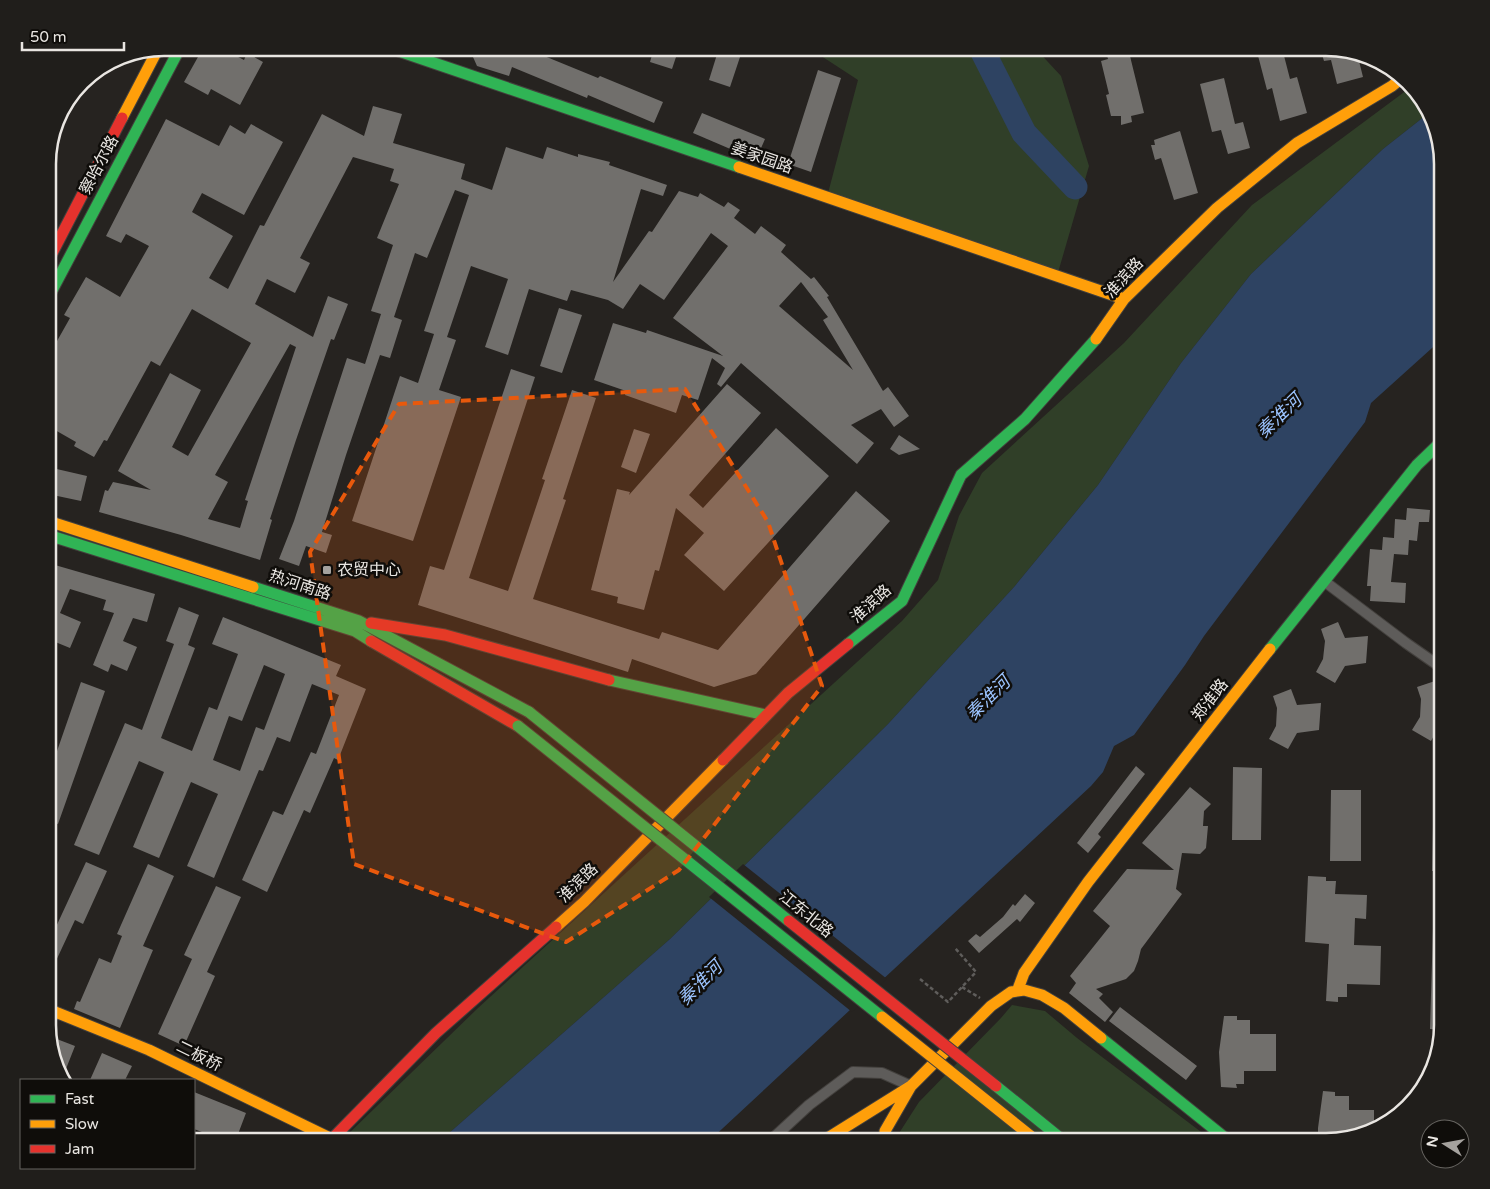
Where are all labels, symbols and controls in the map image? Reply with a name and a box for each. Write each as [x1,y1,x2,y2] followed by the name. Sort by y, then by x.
[22,20,125,52] scale bar
[30,28,67,46] text: 50 m
[75,132,123,198] street label: 察哈尔路
[728,138,796,178] street label: 姜家园路
[1100,254,1148,302] street label: 淮滨路
[1252,387,1308,443] water label: 秦淮河
[337,560,401,580] place label: 农贸中心
[321,564,333,576] marker: 农贸中心
[266,566,334,604] street label: 热河南路
[846,581,896,627] street label: 淮滨路
[961,669,1017,725] water label: 秦淮河
[1187,675,1233,725] street label: 郑淮路
[554,859,602,907] street label: 淮滨路
[775,886,837,942] street label: 江东北路
[673,954,729,1010] water label: 秦淮河
[173,1036,225,1076] street label: 二板桥
[20,1079,195,1169] legend
[65,1090,95,1108] text: Fast
[65,1115,99,1133] text: Slow
[1420,1119,1470,1169] north arrow
[1423,1134,1442,1149] text: N
[65,1140,94,1158] text: Jam

